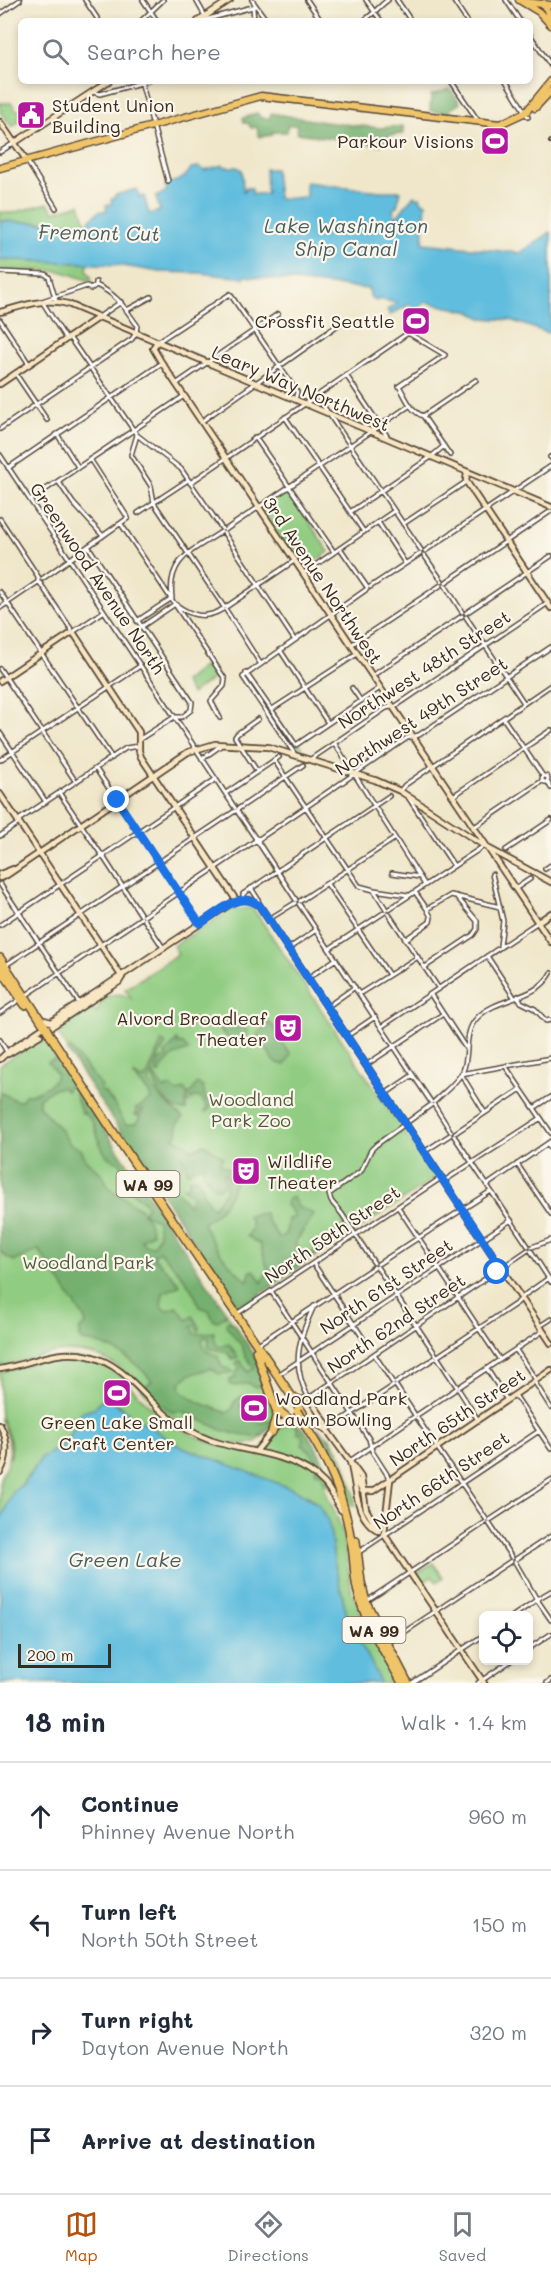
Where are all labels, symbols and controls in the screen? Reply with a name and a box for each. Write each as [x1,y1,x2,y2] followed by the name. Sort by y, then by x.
[18,18,533,84] search box
[39,35,72,68] icon: search
[87,37,221,66] text: Search here
[52,93,174,138] place label: Student Union Building
[15,99,47,131] public building icon: Student Union Building
[479,125,511,157] sports icon: Parkour Visions
[337,129,474,153] place label: Parkour Visions
[264,212,428,261] water label: Lake Washington Ship Canal
[38,218,160,246] water label: Fremont Cut
[400,305,432,337] sports icon: Crossfit Seattle
[255,309,395,333] place label: Crossfit Seattle
[208,340,394,436] street label: Leary Way Northwest
[25,478,171,678] street label: Greenwood Avenue North
[258,491,388,669] street label: 3rd Avenue Northwest
[333,604,515,734] street label: Northwest 48th Street
[330,651,512,781] street label: Northwest 49th Street
[103,786,129,812] route end
[116,1006,268,1051] place label: Alvord Broadleaf Theater
[272,1012,304,1044] theatre icon: Alvord Broadleaf Theater
[208,1087,294,1132] park label: Woodland Park Zoo
[267,1149,338,1194] place label: Wildlife Theater
[230,1155,262,1187] theatre icon: Wildlife Theater
[116,1171,180,1197] road number: WA 99
[259,1180,405,1288] street label: North 59th Street
[315,1233,457,1339] street label: North 61st Street
[22,1250,154,1274] park label: Woodland Park
[483,1258,509,1284] route start
[322,1268,470,1378] street label: North 62nd Street
[384,1363,530,1471] street label: North 65th Street
[101,1377,133,1409] sports icon: Green Lake Small Craft Center
[275,1386,407,1431] place label: Woodland Park Lawn Bowling
[238,1392,270,1424] sports icon: Woodland Park Lawn Bowling
[41,1410,193,1455] place label: Green Lake Small Craft Center
[368,1425,514,1535] street label: North 66th Street
[68,1546,182,1572] water label: Green Lake
[479,1611,533,1665] map controls
[479,1611,533,1665] button: locate
[342,1617,406,1643] road number: WA 99
[18,1641,111,1668] scale bar
[27,1644,74,1665] text: 200 m
[24,1705,105,1739] text: 18 min
[400,1709,527,1735] text: Walk · 1.4 km
[81,1789,179,1818] text: Continue
[24,1800,57,1833] icon: ahead
[468,1803,527,1829] text: 960 m
[81,1818,294,1844] text: Phinney Avenue North
[81,1897,177,1926] text: Turn left
[24,1908,57,1941] icon: left
[472,1911,527,1937] text: 150 m
[81,1926,258,1952] text: North 50th Street
[81,2005,193,2034] text: Turn right
[24,2016,57,2049] icon: right
[469,2019,527,2045] text: 320 m
[81,2034,288,2060] text: Dayton Avenue North
[24,2124,57,2157] icon: arrive
[81,2126,316,2155] text: Arrive at destination
[65,2208,98,2265] tab: Map
[228,2208,309,2265] tab: Directions
[439,2208,486,2265] tab: Saved

